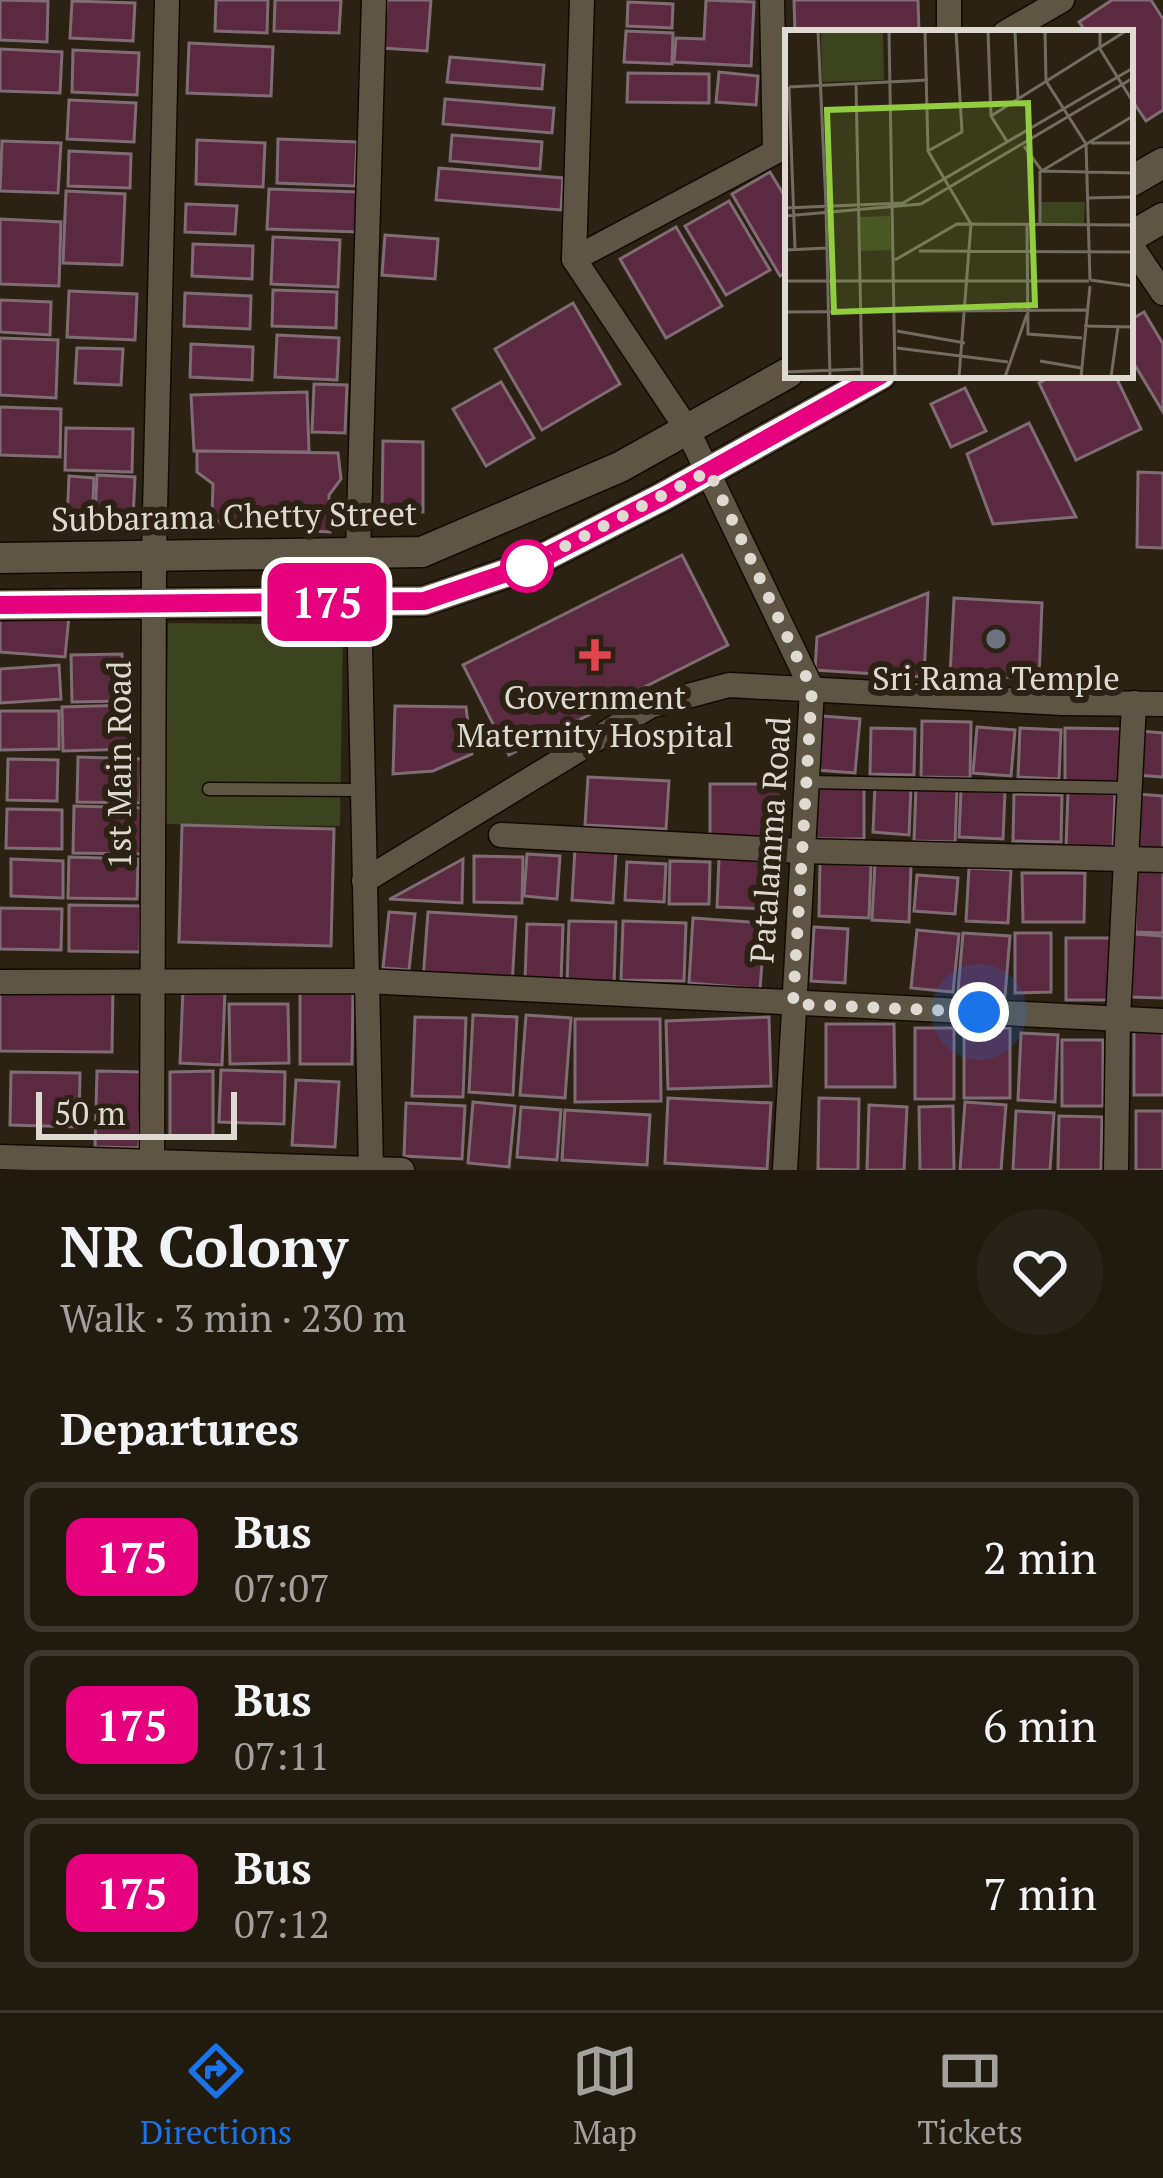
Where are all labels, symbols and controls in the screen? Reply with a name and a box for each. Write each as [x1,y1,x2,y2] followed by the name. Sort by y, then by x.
[785,30,1133,378] inset map
[51,491,417,540] street label: Subbarama Chetty Street
[502,541,552,591] unlabelled marker
[258,563,396,641] line badge: 175
[291,574,363,630] text: 175
[983,626,1009,652] marker: Sri Rama Temple
[579,639,611,671] marker: Government Maternity Hospital
[872,656,1120,699] place label: Sri Rama Temple
[97,661,140,869] street label: 1st Main Road
[456,675,734,756] place label: Government Maternity Hospital
[739,715,800,965] street label: Patalamma Road
[949,982,1009,1042] your location
[36,1086,237,1139] scale bar
[54,1091,126,1134] text: 50 m
[60,1208,348,1283] text: NR Colony
[977,1209,1103,1335] button: heart
[60,1291,406,1343] text: Walk · 3 min · 230 m
[60,1398,299,1458] text: Departures
[234,1501,312,1561] text: Bus
[983,1527,1097,1587] text: 2 min
[96,1529,168,1585] text: 175
[234,1561,330,1613] text: 07:07
[234,1669,312,1729] text: Bus
[983,1695,1097,1755] text: 6 min
[96,1697,168,1753] text: 175
[234,1729,330,1781] text: 07:11
[234,1837,312,1897] text: Bus
[983,1863,1097,1923] text: 7 min
[96,1865,168,1921] text: 175
[234,1897,330,1949] text: 07:12
[140,2038,292,2153] tab: Directions
[572,2038,638,2153] tab: Map
[918,2038,1023,2153] tab: Tickets

